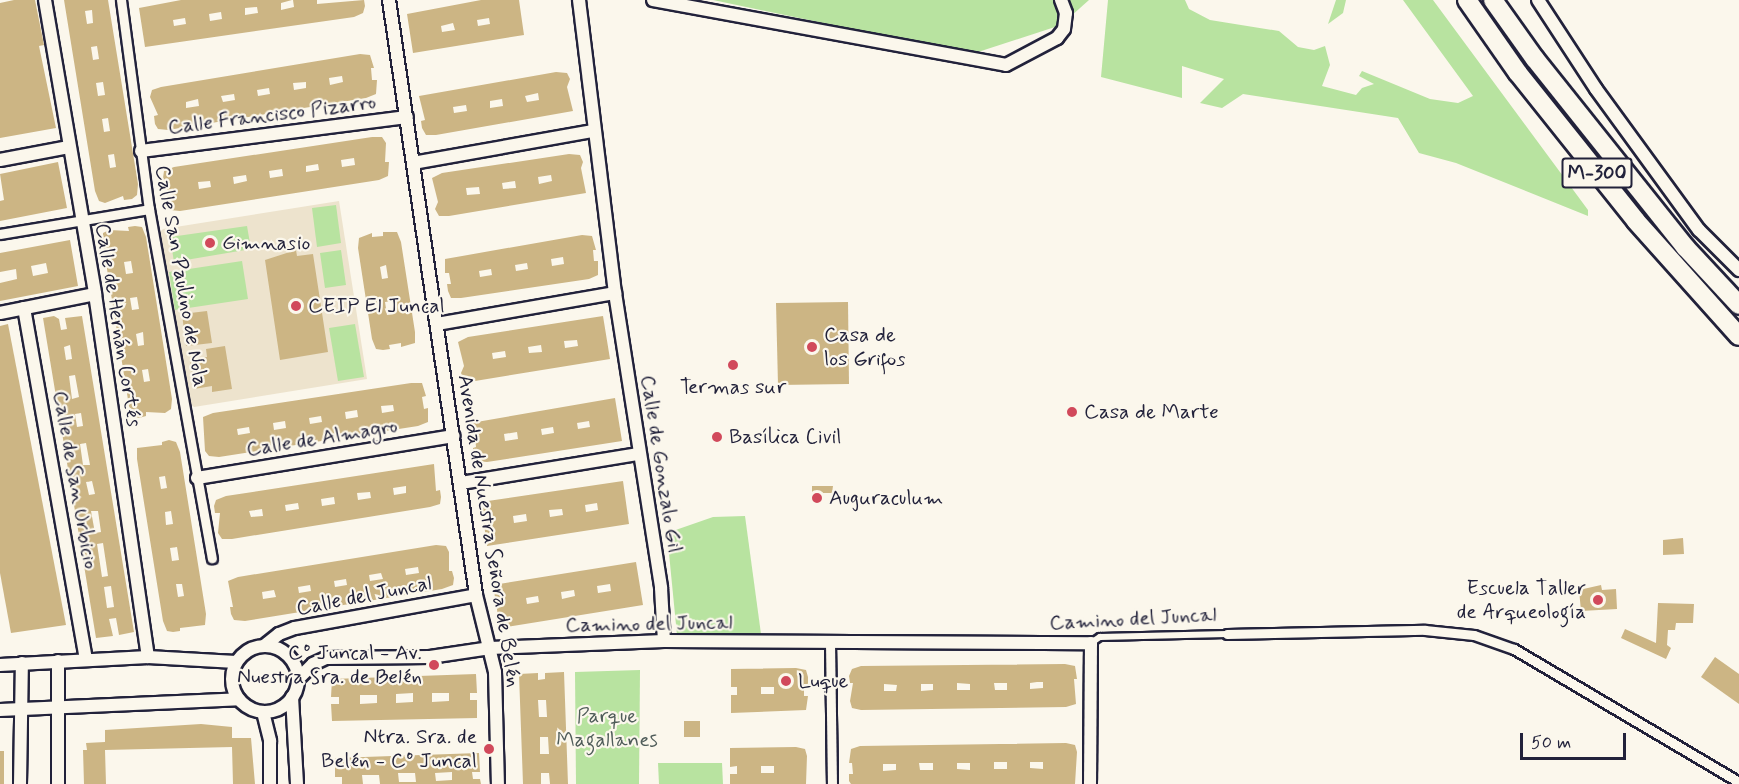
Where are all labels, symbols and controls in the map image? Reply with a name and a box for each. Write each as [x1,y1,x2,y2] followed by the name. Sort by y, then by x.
[168,90,376,140] street label: Calle Francisco Pizarro
[1561,156,1633,190] road number: M-300
[149,165,213,387] street label: Calle San Paulino de Nola
[89,218,147,432] street label: Calle de Hernán Cortés
[222,230,310,256] place label: Gimnasio
[203,236,217,250] marker: Gimnasio
[308,293,446,319] place label: CEIP El Juncal
[289,299,303,313] marker: CEIP El Juncal
[824,322,905,372] place label: Casa de los Grifos
[805,340,819,354] marker: Casa de los Grifos
[726,358,740,372] marker: Termas sur
[452,374,526,688] street label: Avenida de Nuestra Señora de Belén
[681,374,785,400] place label: Termas sur
[635,376,687,552] street label: Calle de Gonzalo Gil
[47,390,103,570] street label: Calle de San Urbicio
[1084,399,1218,425] place label: Casa de Marte
[1065,405,1079,419] marker: Casa de Marte
[244,414,400,462] street label: Calle de Almagro
[729,424,845,450] place label: Basílica Civil
[710,430,724,444] marker: Basílica Civil
[829,485,943,511] place label: Auguraculum
[810,491,824,505] marker: Auguraculum
[293,570,435,622] street label: Calle del Juncal
[1460,575,1586,625] place label: Escuela Taller de Arqueología
[1591,593,1605,607] marker: Escuela Taller de Arqueología
[1048,602,1218,636] street label: Camino del Juncal
[564,610,734,638] street label: Camino del Juncal
[234,640,422,690] place label: Cº Juncal - Av. Nuestra Sra. de Belén
[427,658,441,672] marker: Cº Juncal - Av. Nuestra Sra. de Belén
[798,668,848,694] place label: Luque
[779,674,793,688] marker: Luque
[556,703,658,753] park label: Parque Magallanes
[1523,721,1630,759] scale bar
[321,724,477,774] place label: Ntra. Sra. de Belén - Cº Juncal
[1531,731,1571,755] text: 50 m
[482,742,496,756] marker: Ntra. Sra. de Belén - Cº Juncal

